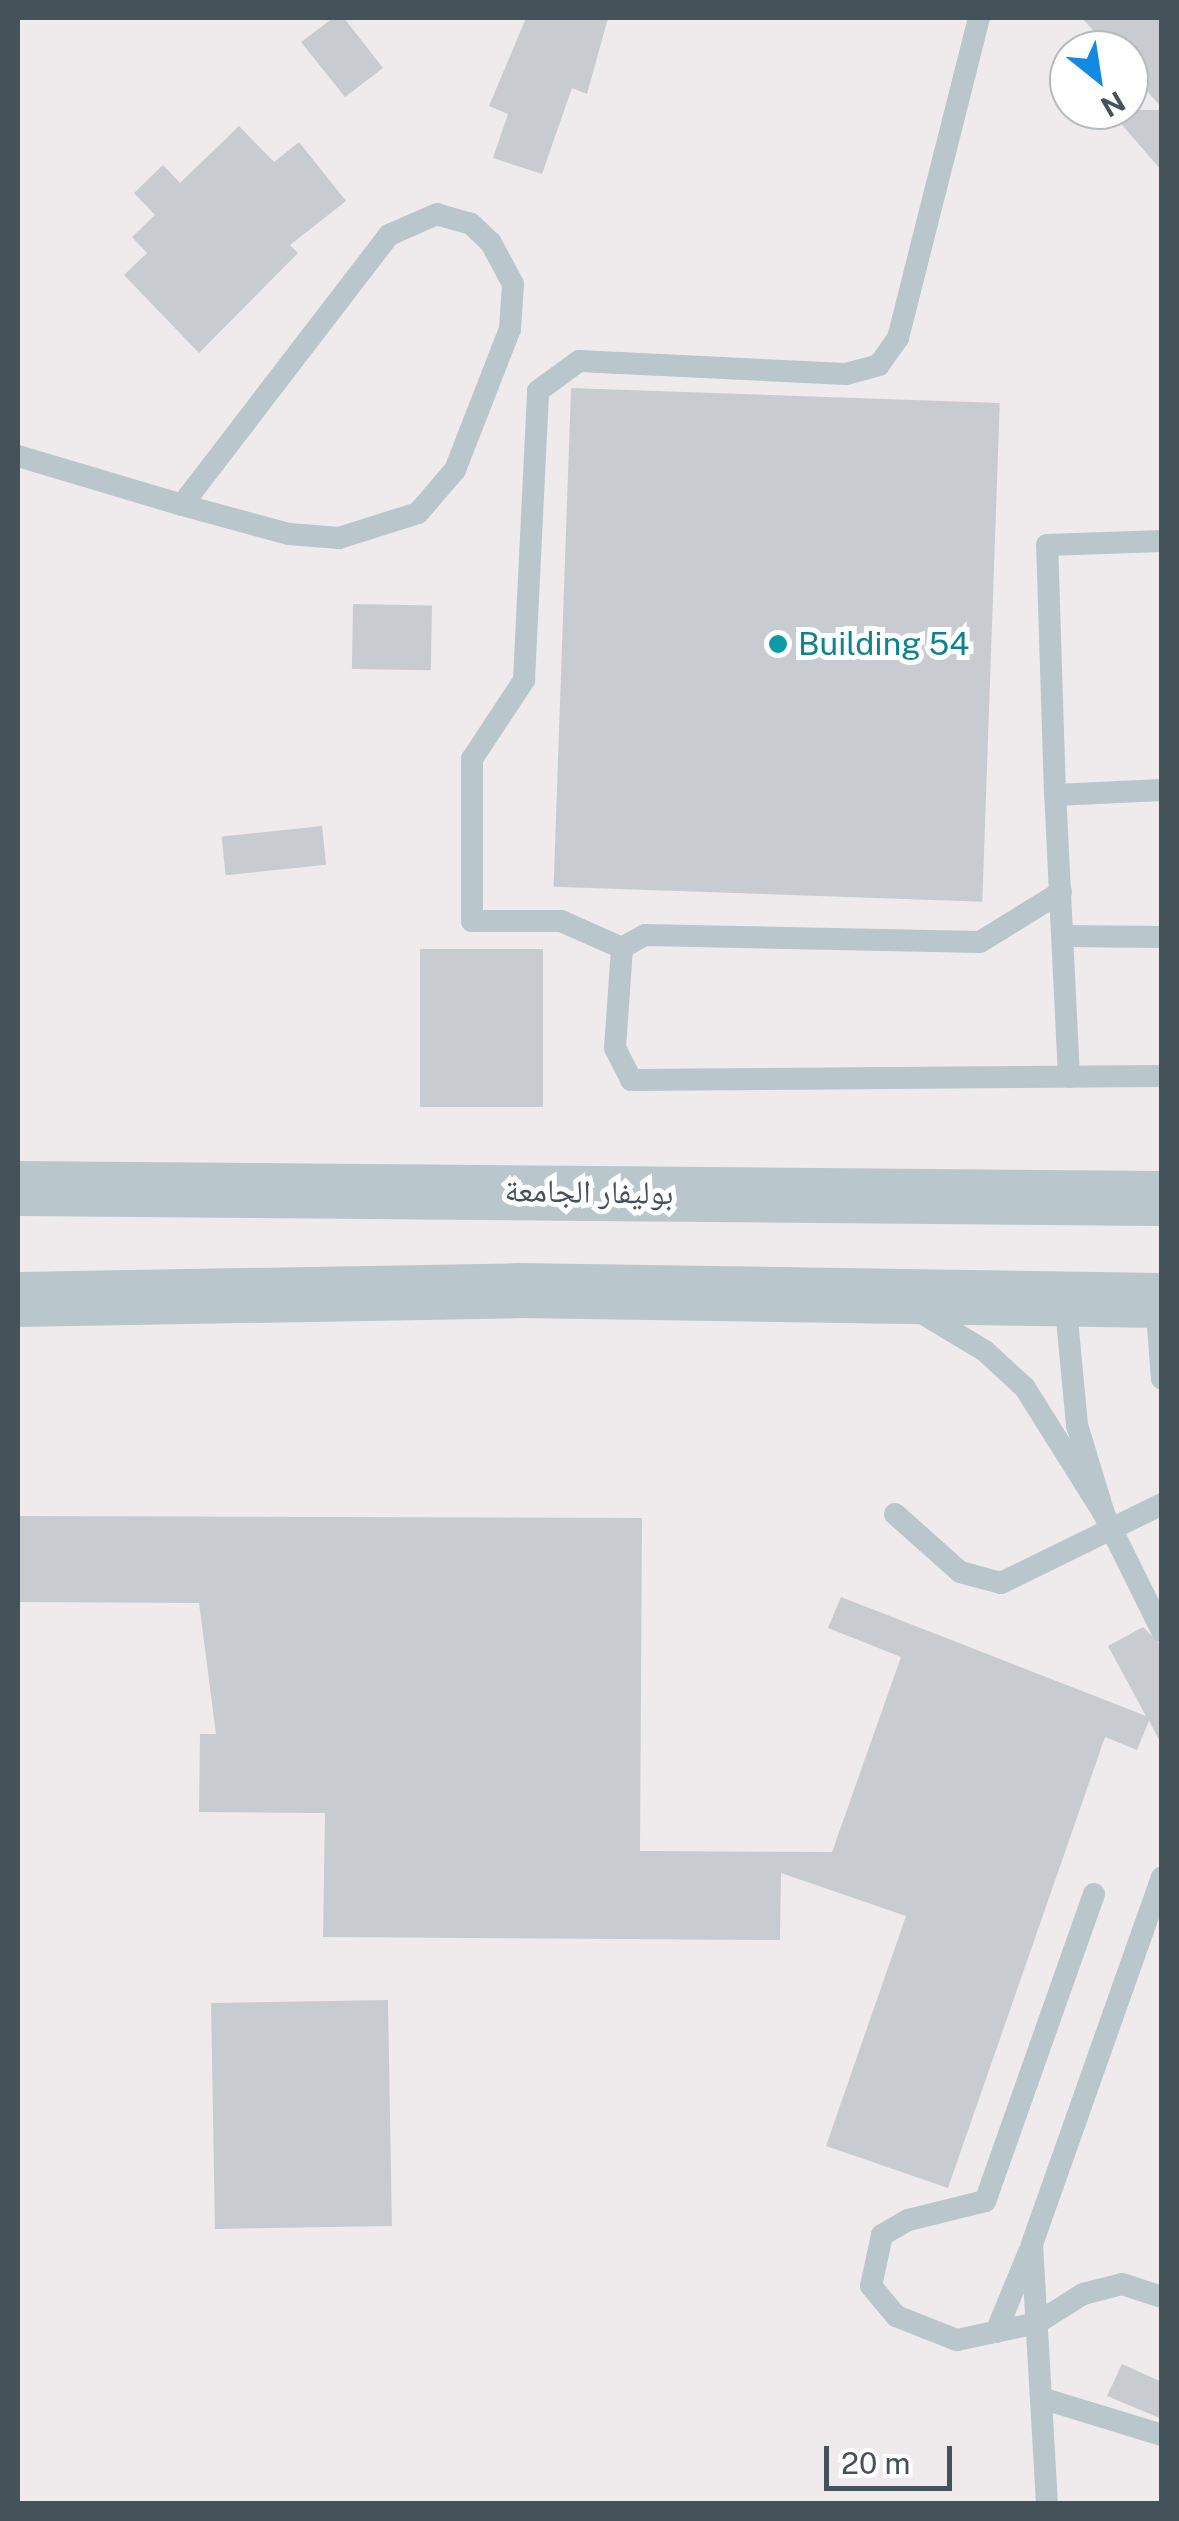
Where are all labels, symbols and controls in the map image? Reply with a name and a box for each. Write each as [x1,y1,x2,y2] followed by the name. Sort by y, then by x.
[1049,30,1149,130] north arrow
[1096,85,1131,124] text: N
[798,625,969,663] place label: Building 54
[767,633,789,655] marker: Building 54
[504,1171,674,1213] street label: بوليفار الجامعة
[829,2426,956,2488] scale bar
[841,2445,910,2481] text: 20 m

